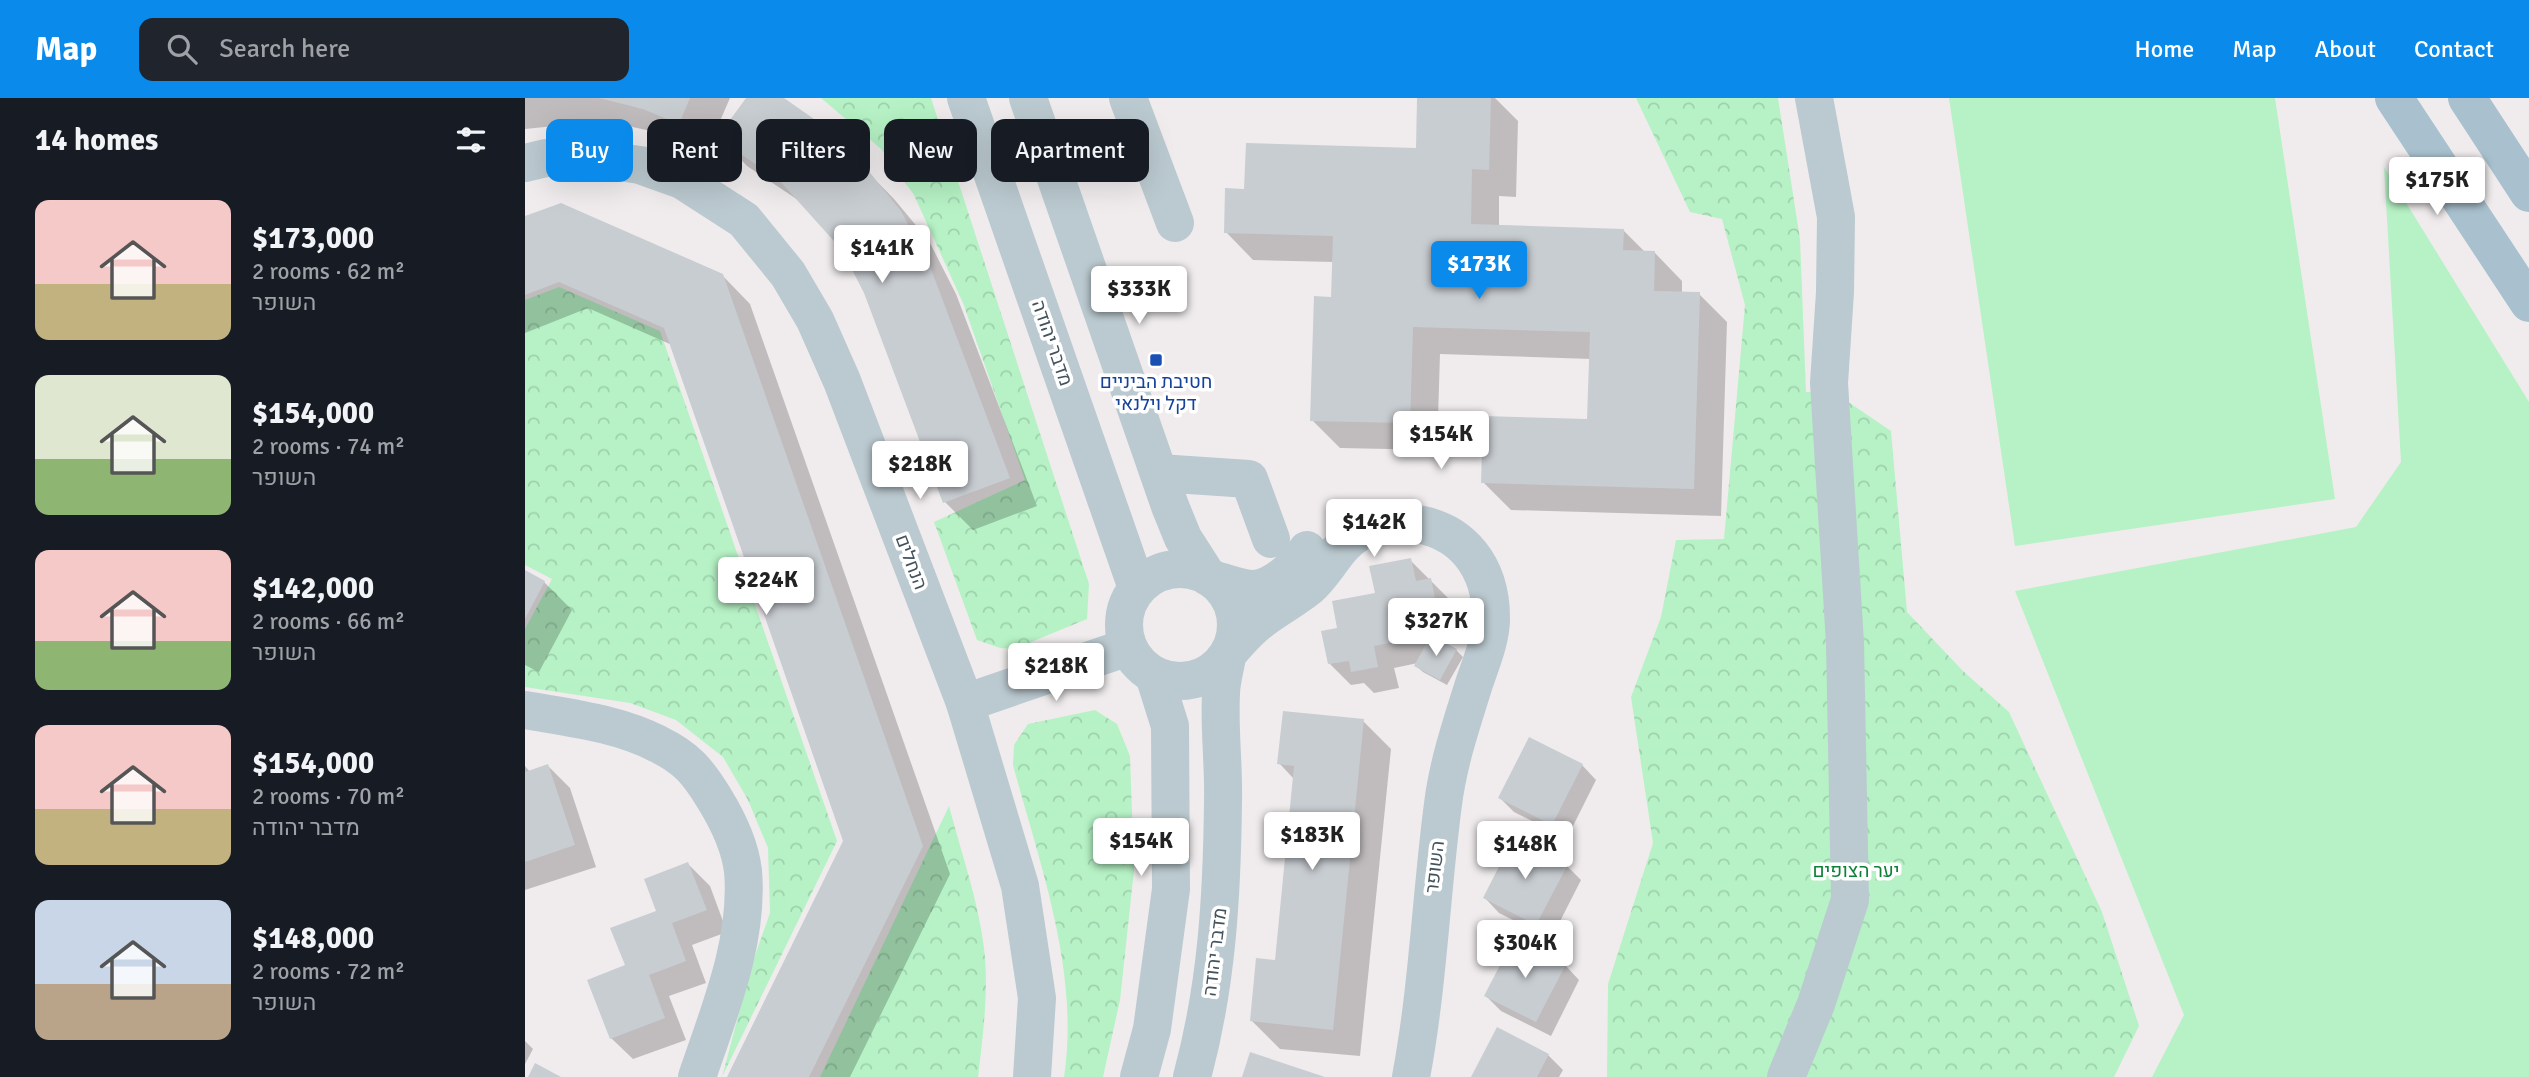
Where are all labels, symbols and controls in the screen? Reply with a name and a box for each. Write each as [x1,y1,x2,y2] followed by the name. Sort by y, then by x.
[139,18,629,81] search box
[35,29,97,70] text: Map
[163,30,201,68] icon: search
[219,33,350,65] text: Search here
[2134,34,2194,64] text: Home
[2232,34,2277,64] text: Map
[2315,34,2376,64] text: About
[2414,34,2494,64] text: Contact
[546,119,633,182] chip: Buy
[647,119,742,182] chip: Rent
[756,119,870,182] chip: Filters
[884,119,977,182] chip: New
[991,119,1149,182] chip: Apartment
[452,121,490,159] icon: filters
[35,122,158,159] text: 14 homes
[2388,158,2486,217] pin: $175K
[2405,165,2469,194] text: $175K
[252,220,374,257] text: $173,000
[833,226,931,285] pin: $141K
[91,228,175,312] icon: home
[850,233,914,262] text: $141K
[1430,242,1528,301] pin: $173K
[1447,249,1511,278] text: $173K
[252,257,405,286] text: 2 rooms · 62 m²
[1090,266,1188,326] pin: $333K
[1107,274,1171,303] text: $333K
[252,288,316,317] text: השופר
[1026,297,1078,389] street label: מדבר יהודה
[1148,352,1164,368] marker: חטיבת הביניים דקל וילנאי
[1100,370,1212,416] place label: חטיבת הביניים דקל וילנאי
[252,395,374,432] text: $154,000
[91,403,175,487] icon: home
[1392,412,1490,471] pin: $154K
[1409,419,1473,448] text: $154K
[252,432,405,461] text: 2 rooms · 74 m²
[871,442,969,501] pin: $218K
[888,449,952,478] text: $218K
[252,463,316,492] text: השופר
[1325,500,1423,559] pin: $142K
[1342,507,1406,536] text: $142K
[890,531,932,593] street label: הנחלים
[717,558,815,617] pin: $224K
[734,565,798,594] text: $224K
[252,570,374,607] text: $142,000
[91,578,175,662] icon: home
[1387,598,1485,658] pin: $327K
[1404,606,1468,635] text: $327K
[252,607,405,636] text: 2 rooms · 66 m²
[252,638,316,667] text: השופר
[1007,644,1105,703] pin: $218K
[1024,651,1088,680] text: $218K
[252,745,374,782] text: $154,000
[91,753,175,837] icon: home
[252,782,405,811] text: 2 rooms · 70 m²
[1263,812,1361,872] pin: $183K
[252,813,360,842] text: מדבר יהודה
[1092,818,1190,878] pin: $154K
[1280,820,1344,849] text: $183K
[1476,822,1574,881] pin: $148K
[1109,826,1173,855] text: $154K
[1493,829,1557,858] text: $148K
[1420,839,1450,895] street label: השופר
[1812,859,1900,883] park label: יער הצופים
[1198,906,1232,998] street label: מדבר יהודה
[252,920,374,957] text: $148,000
[1476,920,1574,980] pin: $304K
[91,928,175,1012] icon: home
[1493,928,1557,957] text: $304K
[252,957,405,986] text: 2 rooms · 72 m²
[252,988,316,1017] text: השופר

